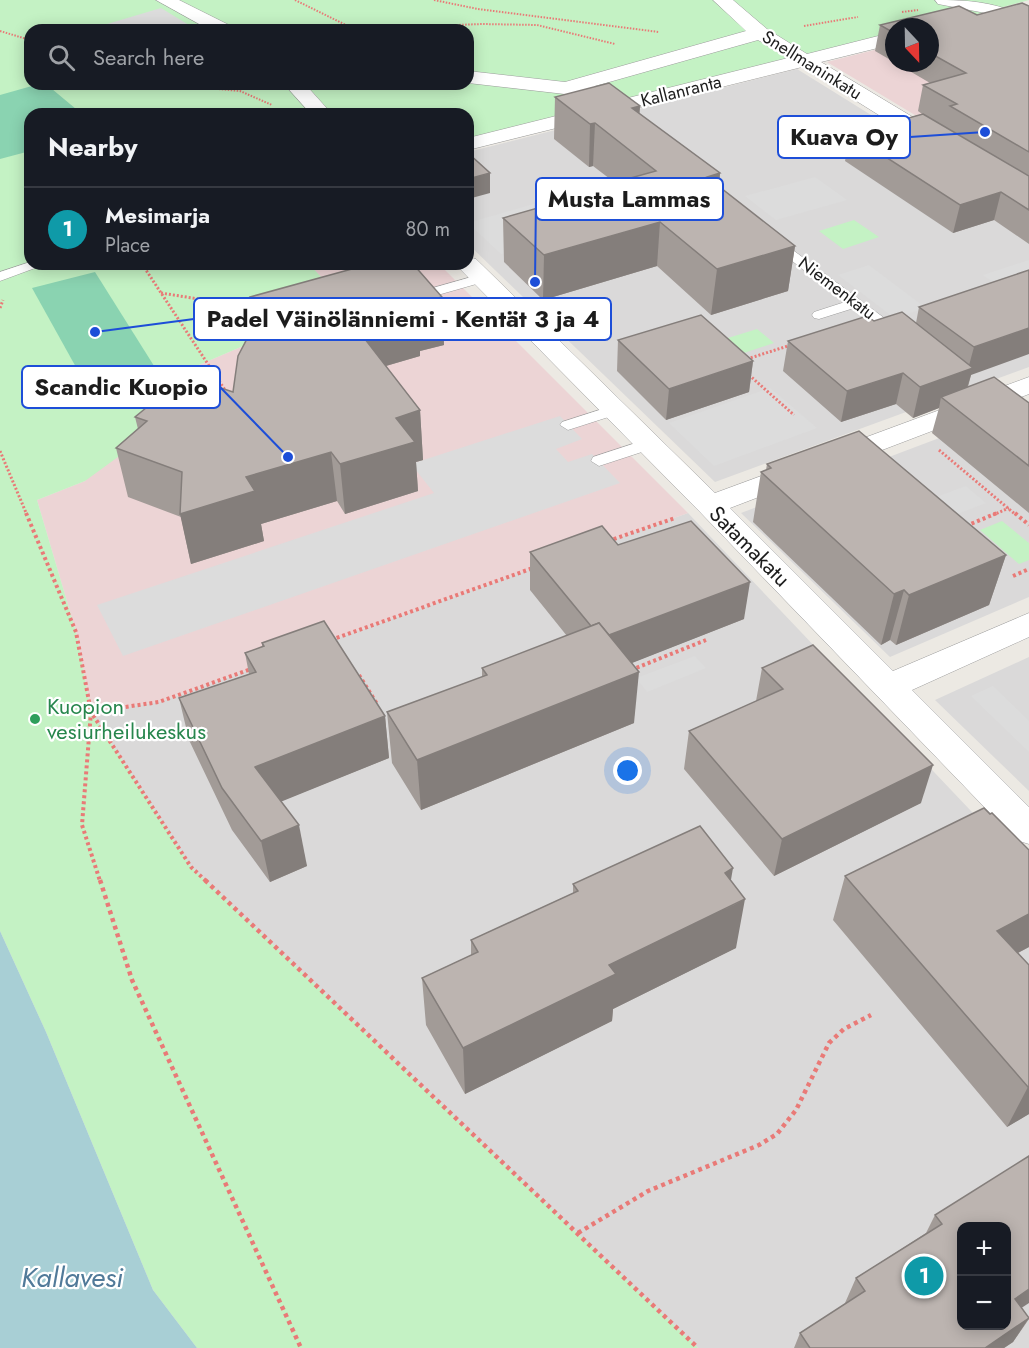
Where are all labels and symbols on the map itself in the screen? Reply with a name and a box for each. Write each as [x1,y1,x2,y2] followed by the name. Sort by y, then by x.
[885,18,939,72] north arrow
[757,24,867,106] street label: Snellmaninkatu
[638,68,724,114] street label: Kallanranta
[778,116,910,158] callout: Kuava Oy
[790,119,899,154] text: Kuava Oy
[536,178,723,220] callout: Musta Lammas
[548,181,710,216] text: Musta Lammas
[793,250,881,326] street label: Niemenkatu
[194,298,611,340] callout: Padel Väinölänniemi - Kentät 3 ja 4
[207,301,599,336] text: Padel Väinölänniemi - Kentät 3 ja 4
[22,366,220,408] callout: Scandic Kuopio
[34,369,208,404] text: Scandic Kuopio
[702,498,798,594] street label: Satamakatu
[47,690,206,747] place label: Kuopion vesiurheilukeskus
[28,712,42,726] marker: Kuopion vesiurheilukeskus
[613,756,642,785] your location
[904,1254,944,1298] pin: 1
[21,1257,124,1298] water label: Kallavesi

